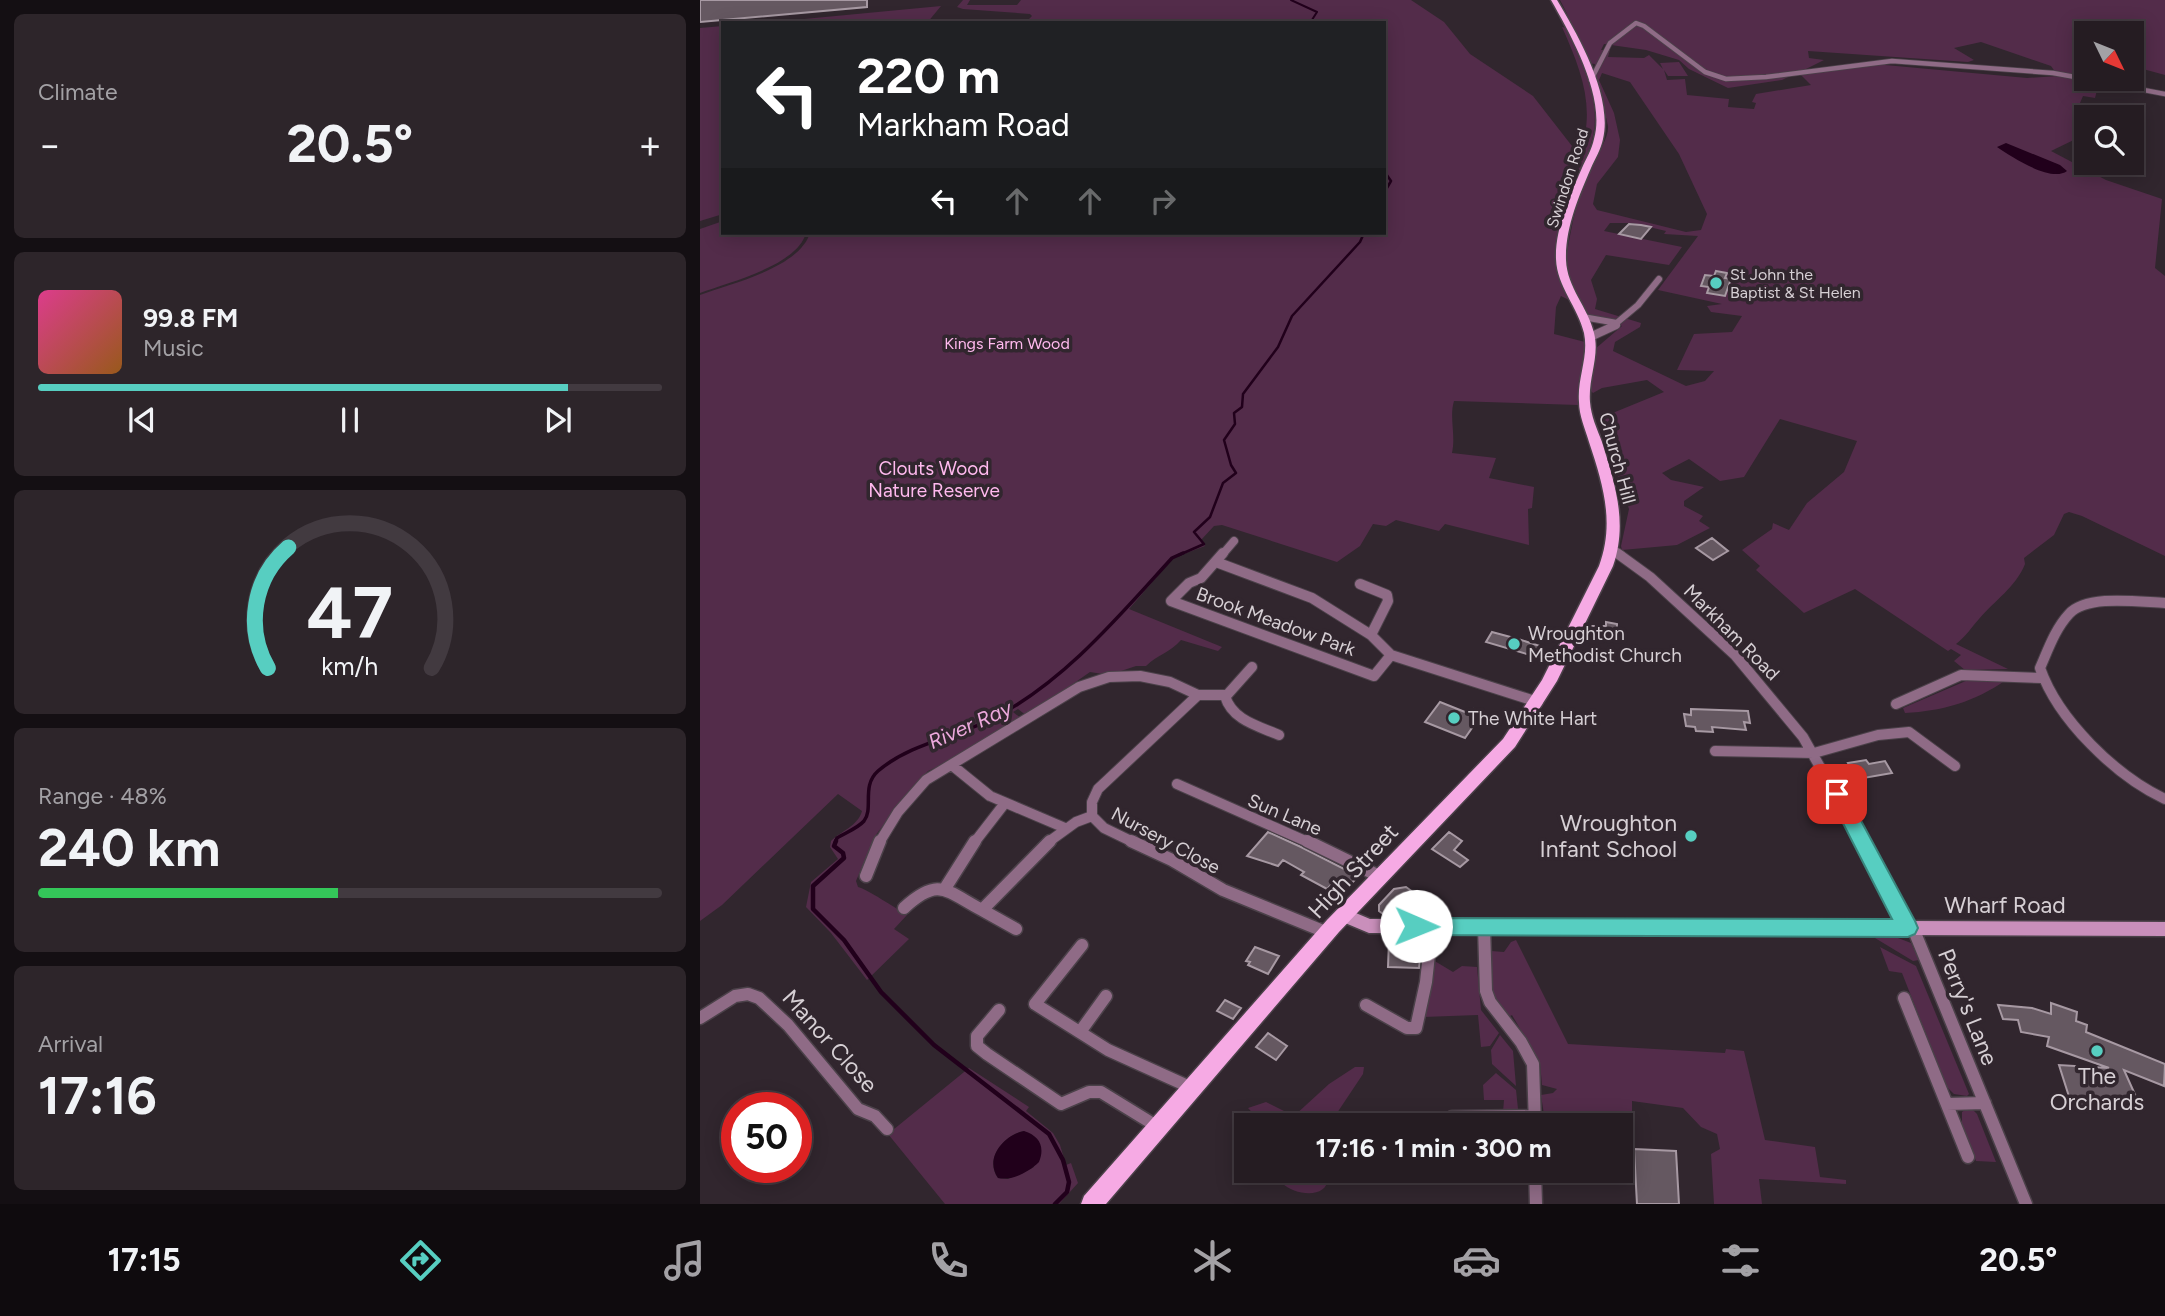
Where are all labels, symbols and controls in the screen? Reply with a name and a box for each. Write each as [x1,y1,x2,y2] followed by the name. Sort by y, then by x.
[2074,21,2144,91] north arrow
[2074,21,2144,175] map controls
[857,46,1000,105] text: 220 m
[742,49,833,140] icon: left
[38,78,117,106] text: Climate
[2074,105,2144,175] button: search
[857,106,1070,144] text: Markham Road
[287,113,413,175] text: 20.5°
[38,122,62,168] text: −
[638,122,662,168] text: +
[1542,126,1592,230] street label: Swindon Road
[925,182,963,220] icon: left
[998,182,1036,220] icon: ahead
[1071,182,1109,220] icon: ahead
[1144,182,1182,220] icon: right
[1730,265,1861,302] place label: St John the Baptist & St Helen
[1708,275,1724,291] marker: St John the Baptist & St Helen
[143,302,238,334] text: 99.8 FM
[143,334,204,362] text: Music
[944,334,1070,353] park label: Kings Farm Wood
[123,401,161,439] icon: previous
[331,401,369,439] icon: pause
[539,401,577,439] icon: next
[1594,410,1641,506] street label: Church Hill
[868,457,1000,502] park label: Clouts Wood Nature Reserve
[307,569,393,656] text: 47
[1679,580,1784,685] street label: Markham Road
[1193,582,1359,661] street label: Brook Meadow Park
[1528,622,1682,667] place label: Wroughton Methodist Church
[1506,636,1522,652] marker: Wroughton Methodist Church
[321,651,379,681] text: km/h
[924,695,1016,754] water label: River Ray
[1468,707,1597,730] place label: The White Hart
[1446,710,1462,726] marker: The White Hart
[1807,764,1867,824] pin
[1818,775,1856,813] icon: arrive
[38,782,167,810] text: Range · 48%
[1244,789,1325,840] street label: Sun Lane
[1107,802,1224,879] street label: Nursery Close
[1539,809,1677,863] place label: Wroughton Infant School
[38,817,220,879] text: 240 km
[1302,818,1404,924] street label: High Street
[1683,828,1699,844] marker: Wroughton Infant School
[1379,889,1453,963] position arrow
[1944,891,2066,919] street label: Wharf Road
[1932,945,2004,1069] street label: Perry's Lane
[776,984,884,1098] street label: Manor Close
[38,1030,103,1058] text: Arrival
[2089,1043,2105,1059] marker: The Orchards
[2050,1062,2144,1116] place label: The Orchards
[38,1065,157,1127] text: 17:16
[721,1092,812,1183] speed limit sign: 50
[1315,1132,1552,1164] text: 17:16 · 1 min · 300 m
[396,1236,445,1285] icon: directions
[660,1236,709,1285] icon: music
[924,1236,973,1285] icon: phone
[1188,1236,1237,1285] icon: climate
[1452,1236,1501,1285] icon: car
[1716,1236,1765,1285] icon: filters
[108,1241,181,1279] text: 17:15
[1980,1241,2057,1279] text: 20.5°

